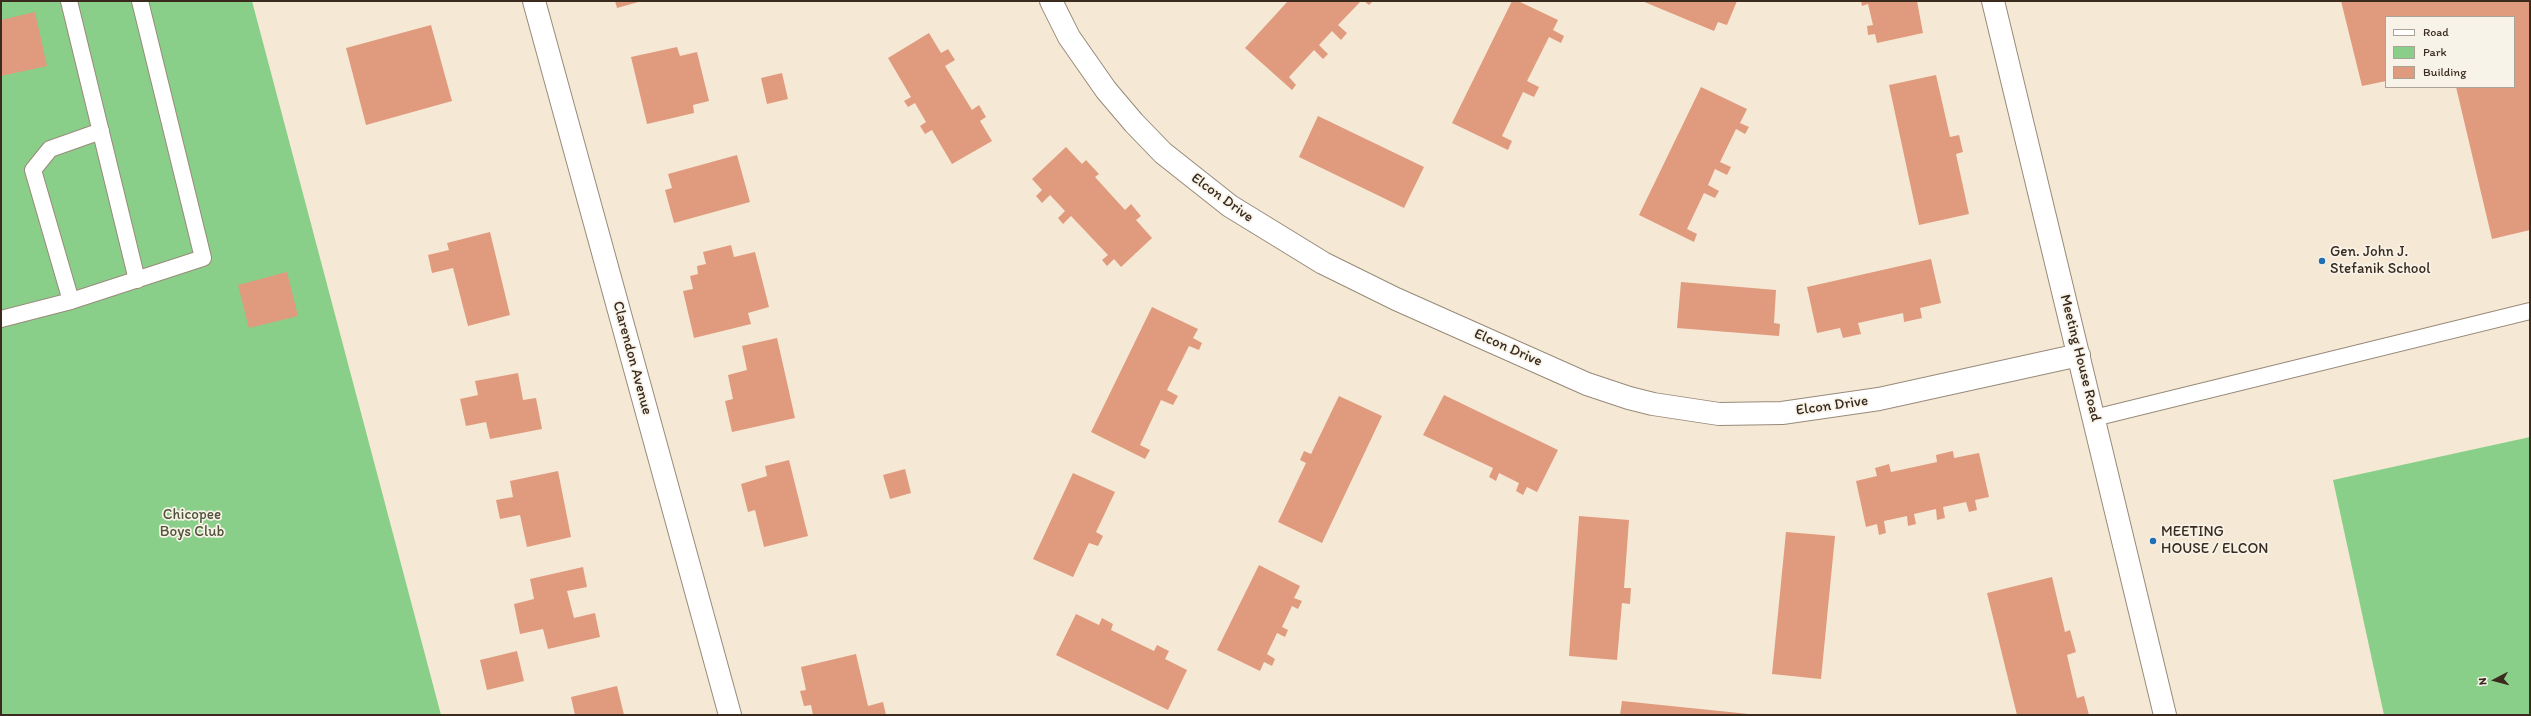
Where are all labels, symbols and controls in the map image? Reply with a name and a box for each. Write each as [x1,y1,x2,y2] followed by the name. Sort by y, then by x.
[2385,16,2515,88] legend
[2423,25,2449,39] text: Road
[2423,45,2447,59] text: Park
[2423,65,2466,79] text: Building
[1187,169,1257,227] street label: Elcon Drive
[2330,243,2430,278] place label: Gen. John J. Stefanik School
[2317,256,2327,266] marker: Gen. John J. Stefanik School
[2055,293,2105,423] street label: Meeting House Road
[608,299,656,417] street label: Clarendon Avenue
[1471,325,1545,371] street label: Elcon Drive
[1795,392,1869,420] street label: Elcon Drive
[160,506,224,541] park label: Chicopee Boys Club
[2161,523,2268,558] place label: MEETING HOUSE / ELCON
[2148,536,2158,546] marker: MEETING HOUSE / ELCON
[2475,660,2515,700] north arrow
[2476,677,2489,686] text: N

